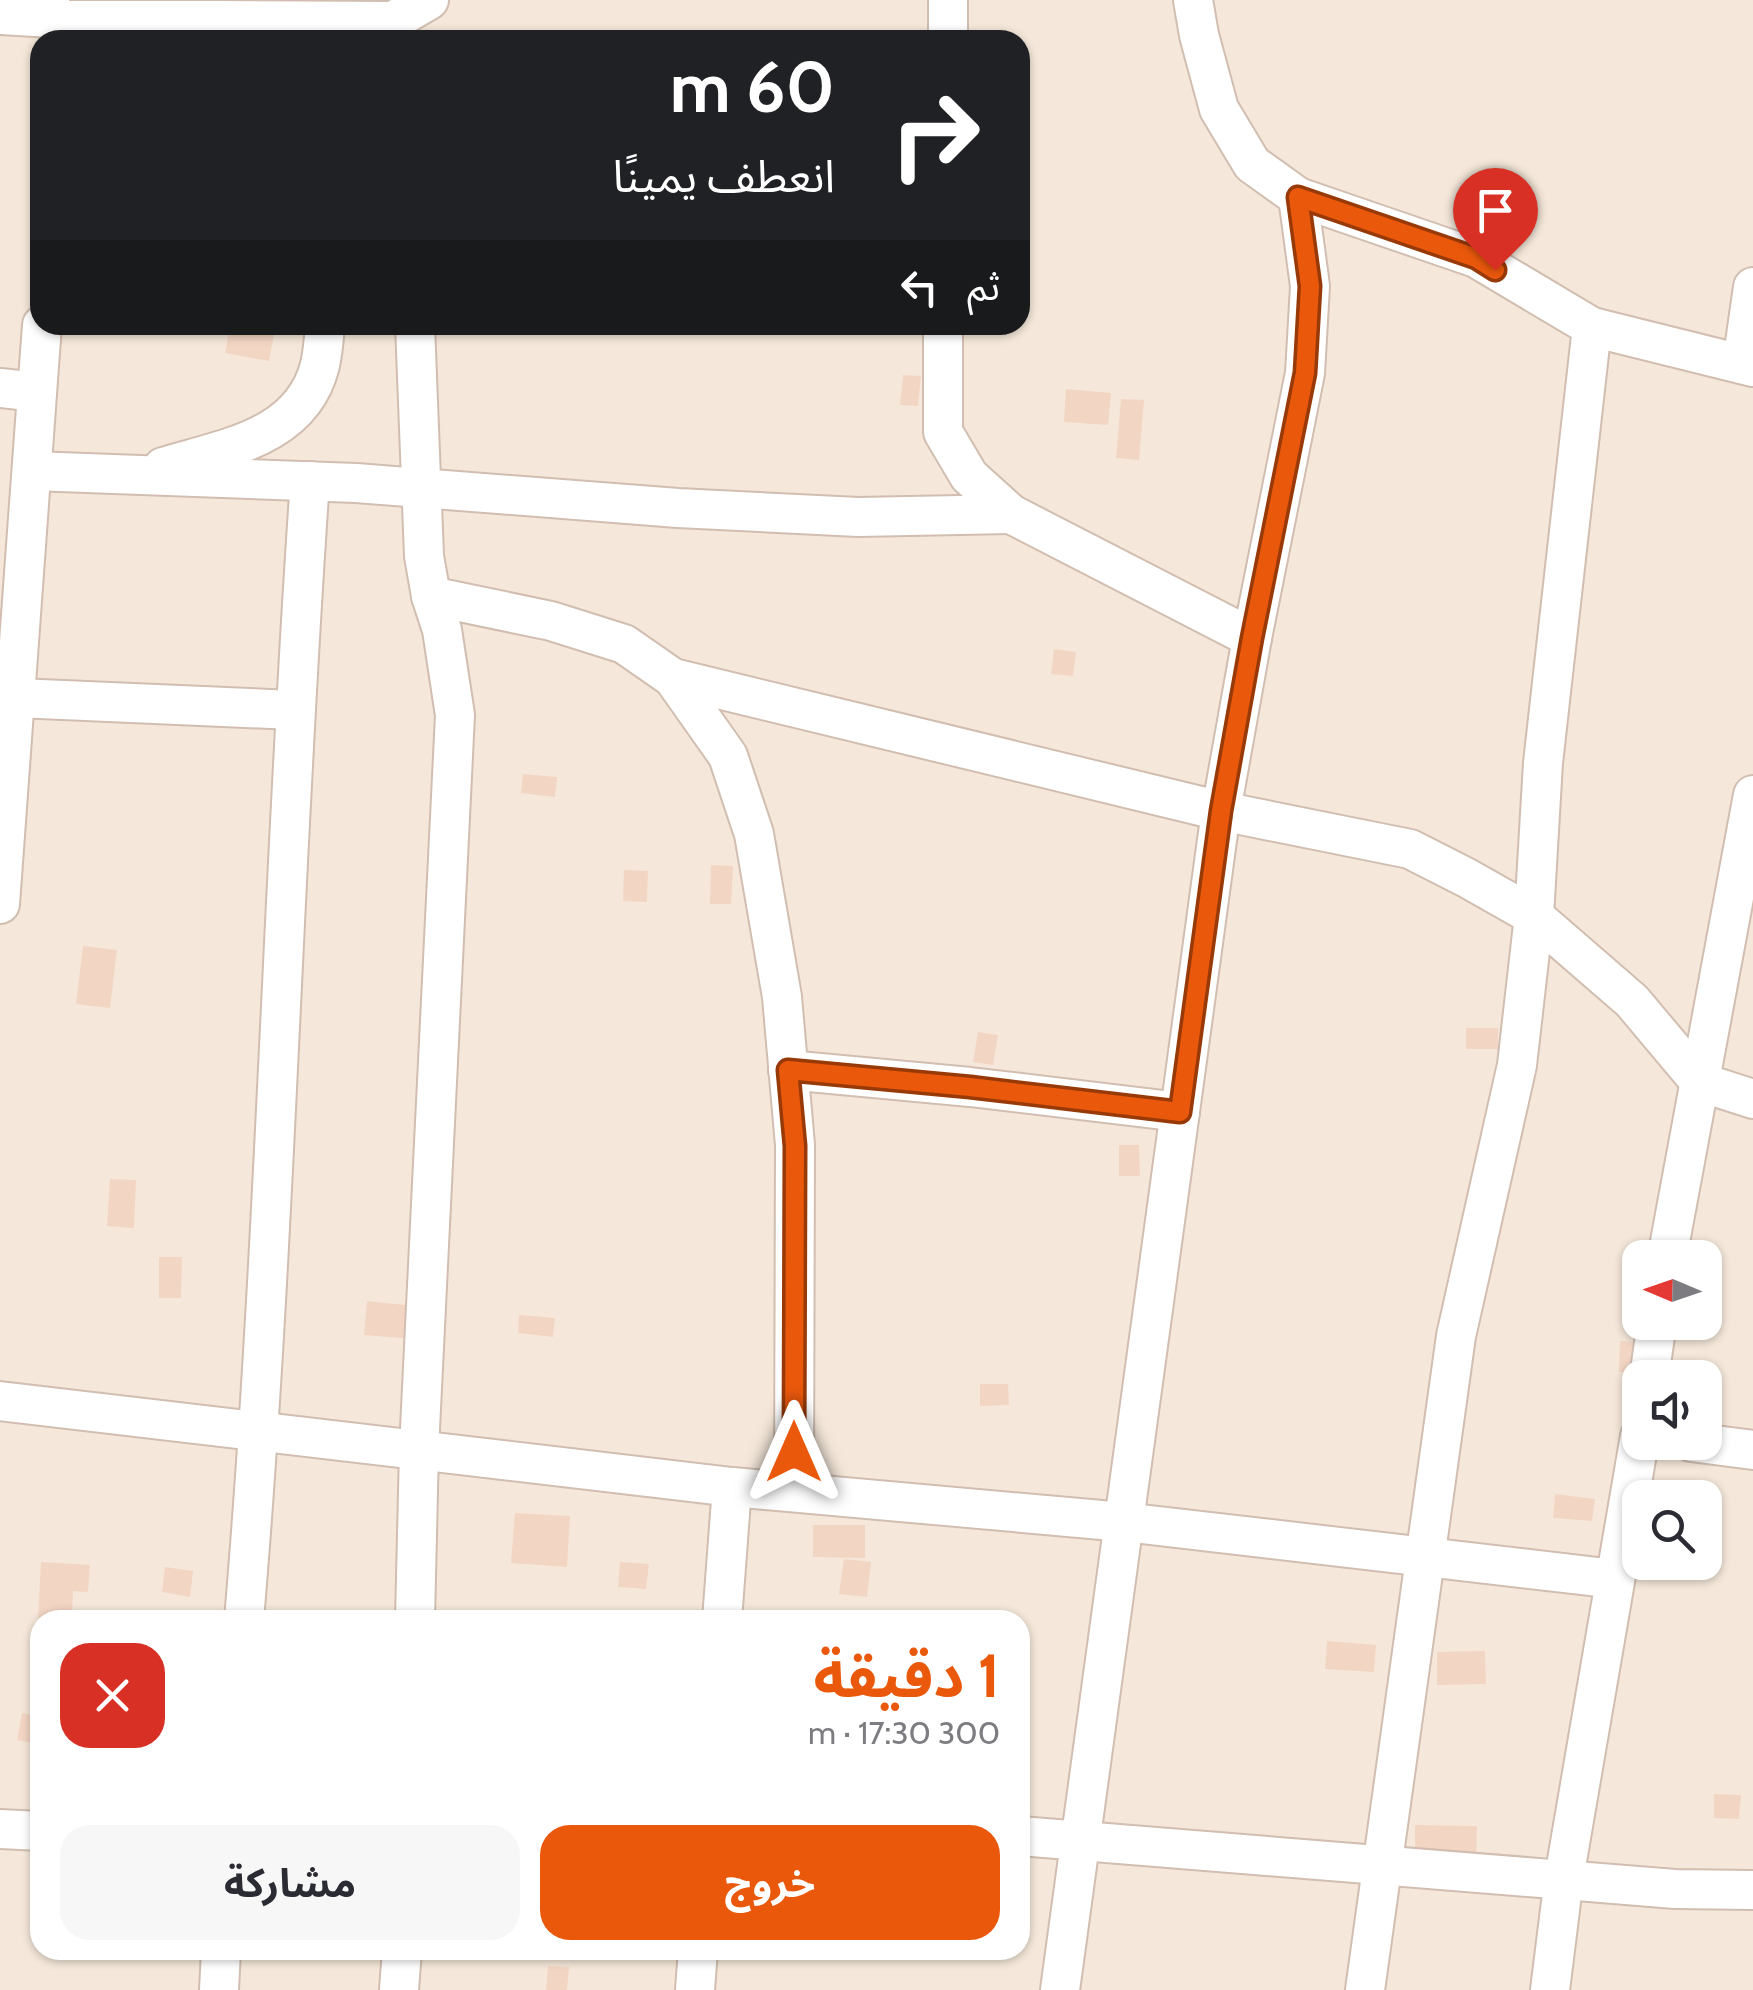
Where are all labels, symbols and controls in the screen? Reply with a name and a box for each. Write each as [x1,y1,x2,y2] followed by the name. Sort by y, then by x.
[670,44,835,130] text: 60 m
[870,70,1000,200] icon: right
[612,149,835,203] text: انعطف يمينًا
[1453,168,1538,271] pin
[1468,183,1523,238] icon: arrive
[892,260,947,315] icon: left
[967,263,1000,310] text: ثم
[1622,1240,1722,1340] north arrow
[1622,1240,1722,1580] map controls
[1622,1360,1722,1460] button: sound
[742,1400,846,1504] position arrow
[1622,1480,1722,1580] button: search
[813,1639,1000,1712] text: 1 دقيقة
[60,1643,165,1748] button: close
[808,1713,1000,1752] text: 300 m · 17:30
[60,1825,520,1940] button: مشاركة
[540,1825,1000,1940] button: خروج

